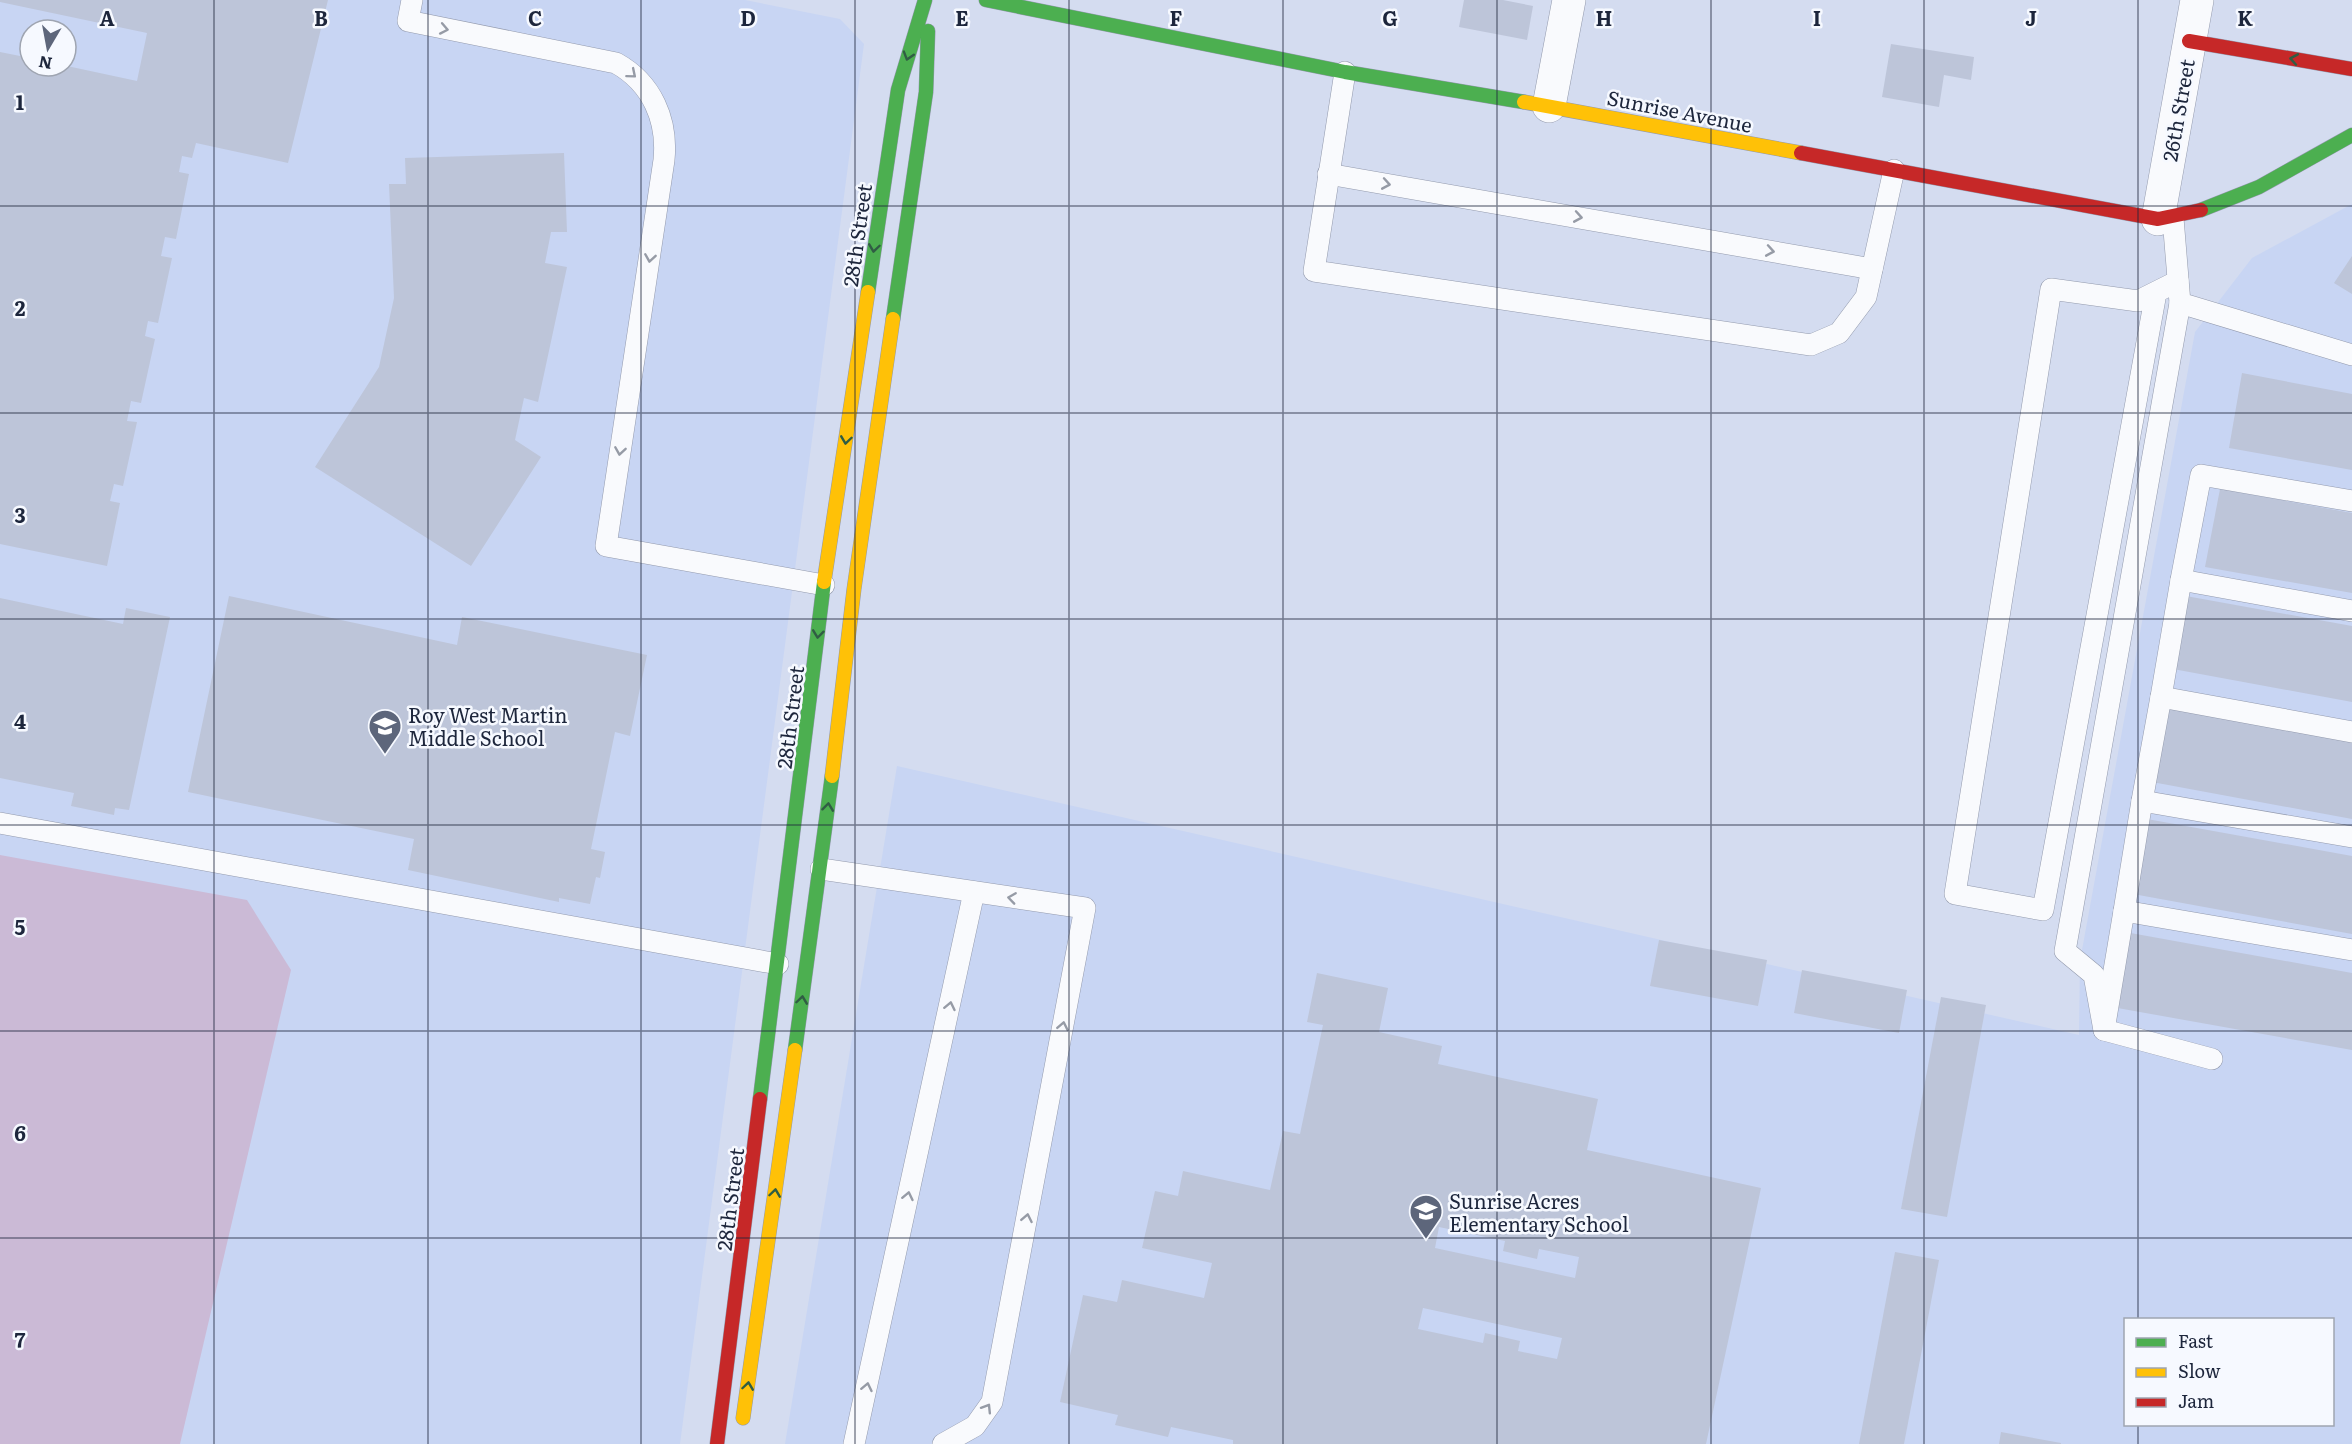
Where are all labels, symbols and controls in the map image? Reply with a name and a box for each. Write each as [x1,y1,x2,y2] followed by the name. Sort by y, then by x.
[99,2,115,32] text: A
[314,2,328,32] text: B
[528,2,542,32] text: C
[740,2,756,32] text: D
[955,2,969,32] text: E
[1170,2,1183,32] text: F
[1382,2,1398,32] text: G
[1596,2,1612,32] text: H
[1813,2,1821,32] text: I
[2025,2,2037,32] text: J
[2237,2,2253,32] text: K
[18,18,78,78] north arrow
[439,21,449,34] one-way arrow
[903,50,915,61] one-way arrow
[37,51,54,77] text: N
[2290,53,2300,66] one-way arrow
[2153,56,2201,164] street label: 26th Street
[625,67,636,78] one-way arrow
[1605,81,1755,139] street label: Sunrise Avenue
[16,86,24,116] text: 1
[1381,177,1390,189] one-way arrow
[834,182,878,288] street label: 28th Street
[1572,210,1582,223] one-way arrow
[869,243,881,252] one-way arrow
[1765,244,1775,257] one-way arrow
[644,253,656,262] one-way arrow
[15,292,26,322] text: 2
[840,436,852,445] one-way arrow
[615,446,627,455] one-way arrow
[14,499,26,529] text: 3
[813,629,825,638] one-way arrow
[768,664,810,770] street label: 28th Street
[408,699,568,752] place label: Roy West Martin Middle School
[14,705,26,735] text: 4
[367,708,403,755] school or university icon: Roy West Martin Middle School
[821,802,834,811] one-way arrow
[1007,892,1016,904] one-way arrow
[15,911,26,941] text: 5
[796,995,808,1004] one-way arrow
[942,1001,955,1011] one-way arrow
[1056,1022,1069,1032] one-way arrow
[14,1117,26,1147] text: 6
[708,1146,750,1252] street label: 28th Street
[1449,1185,1629,1238] place label: Sunrise Acres Elementary School
[768,1188,781,1198] one-way arrow
[901,1192,914,1202] one-way arrow
[1408,1193,1444,1240] school or university icon: Sunrise Acres Elementary School
[1020,1213,1033,1223] one-way arrow
[2124,1318,2334,1426] legend
[15,1324,26,1354] text: 7
[2178,1327,2214,1354] text: Fast
[2178,1357,2221,1384] text: Slow
[741,1381,753,1391] one-way arrow
[860,1382,873,1392] one-way arrow
[2178,1387,2214,1414] text: Jam
[980,1404,992,1414] one-way arrow

